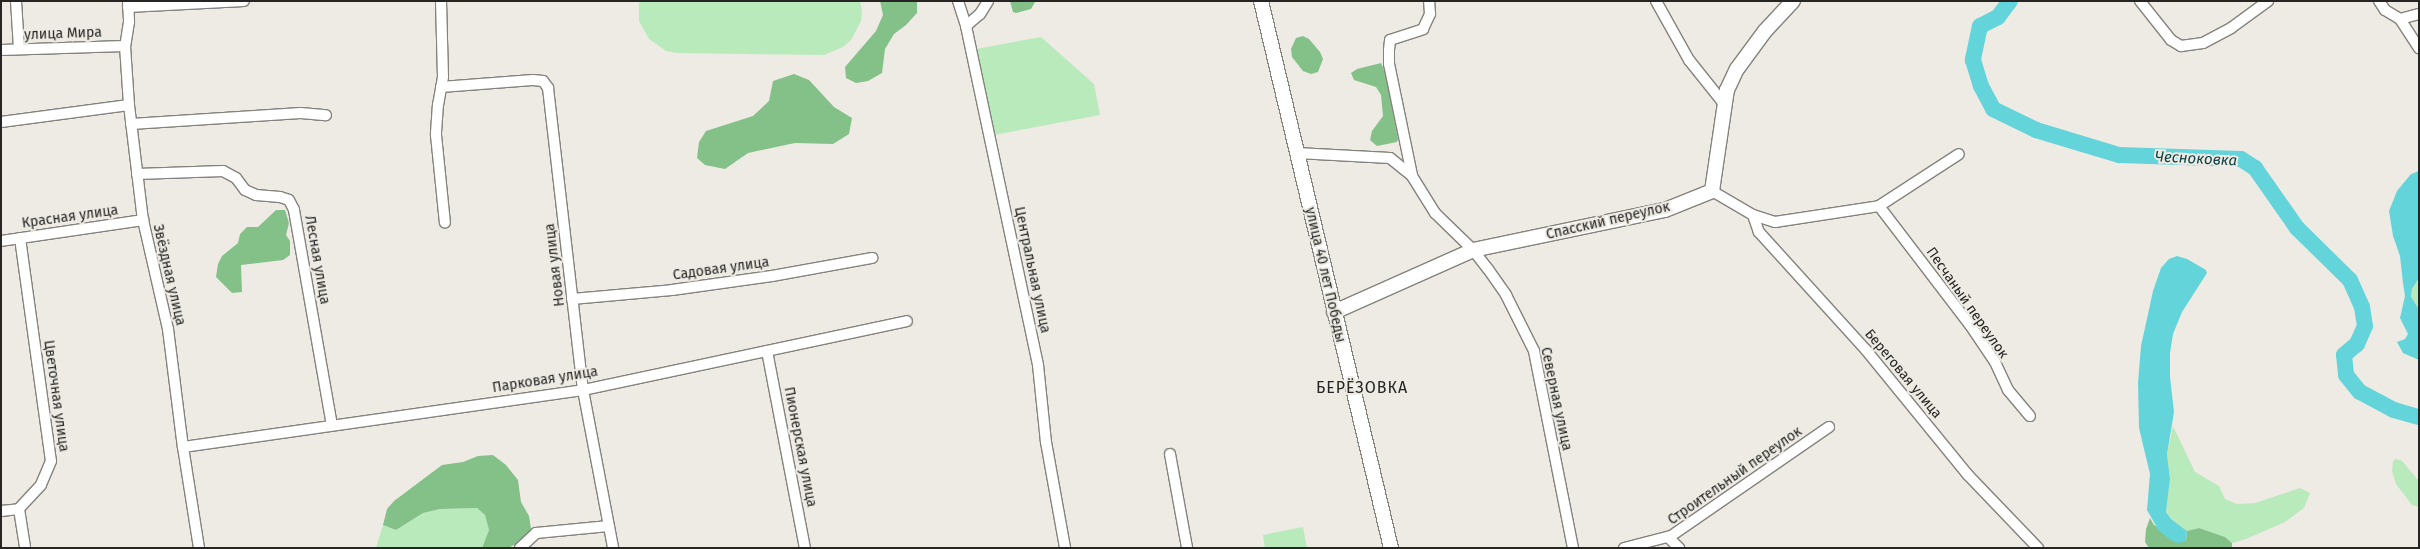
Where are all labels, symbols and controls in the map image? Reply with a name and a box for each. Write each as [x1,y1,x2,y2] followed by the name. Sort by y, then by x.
[24,24,102,44] street label: улица Мира
[2154,148,2238,170] water label: Чесноковка
[1545,199,1671,243] street label: Спасский переулок
[21,202,119,232] street label: Красная улица
[1010,205,1054,335] street label: Центральная улица
[1301,206,1349,344] street label: улица 40 лет Победы
[301,214,333,306] street label: Лесная улица
[149,223,189,327] street label: Звёздная улица
[542,223,568,307] street label: Новая улица
[1922,244,2012,362] street label: Песчаный переулок
[672,254,770,284] street label: Садовая улица
[1861,326,1945,422] street label: Береговая улица
[40,339,72,453] street label: Цветочная улица
[1537,346,1575,452] street label: Северная улица
[491,363,599,397] street label: Парковая улица
[1315,378,1409,398] district label: БЕРЁЗОВКА
[780,385,820,509] street label: Пионерская улица
[1665,423,1805,529] street label: Строительный переулок

